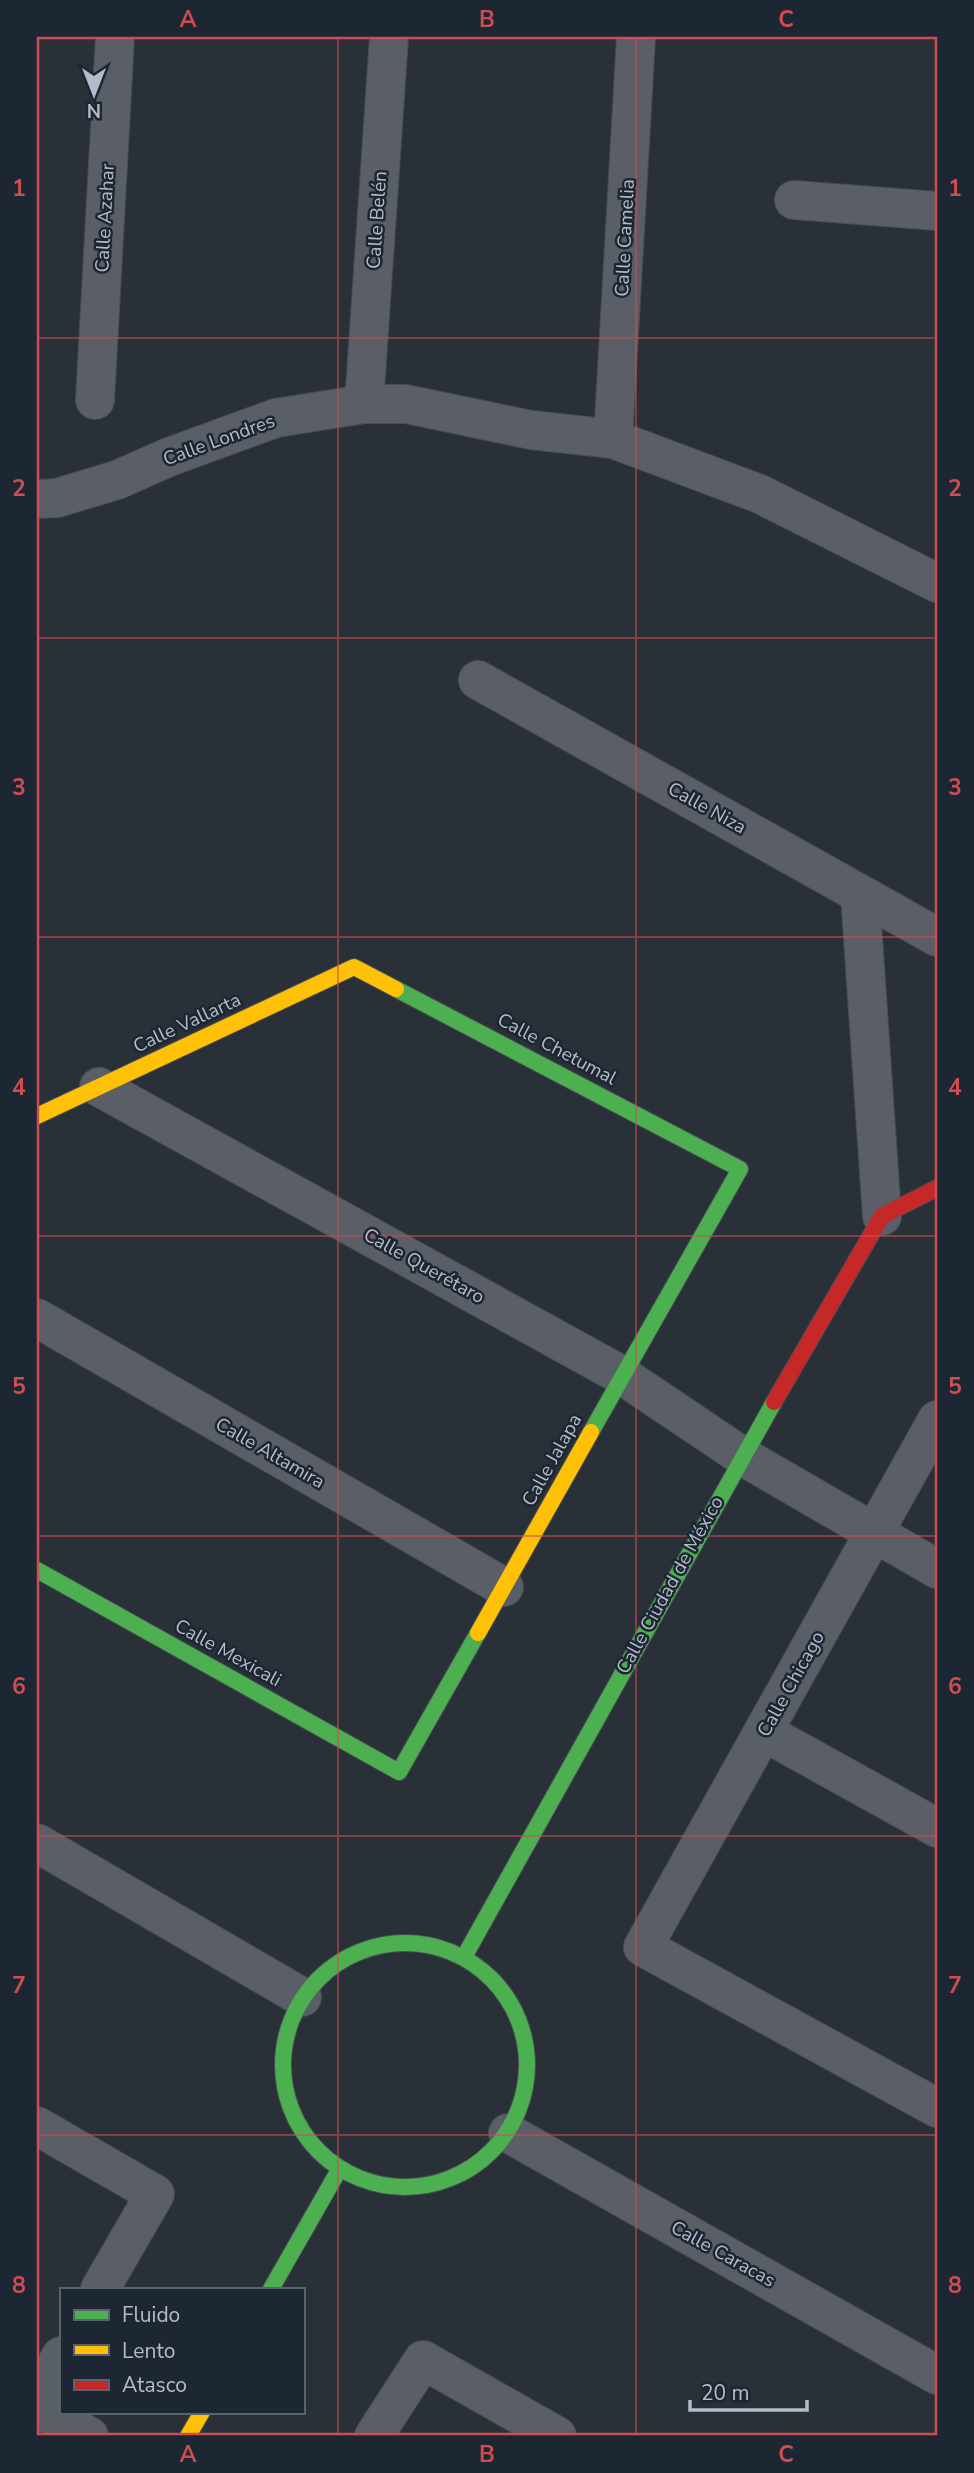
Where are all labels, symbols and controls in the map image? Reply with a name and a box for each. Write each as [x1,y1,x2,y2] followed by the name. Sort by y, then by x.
[179,4,197,35] text: A
[479,4,495,35] text: B
[778,4,794,35] text: C
[60,60,130,130] north arrow
[87,97,101,123] text: N
[89,163,121,273] street label: Calle Azahar
[361,170,393,270] street label: Calle Belén
[12,173,26,204] text: 1
[948,173,962,204] text: 1
[609,179,641,297] street label: Calle Camelia
[159,408,279,472] street label: Calle Londres
[12,473,26,504] text: 2
[948,473,962,504] text: 2
[12,772,26,803] text: 3
[948,772,962,803] text: 3
[663,776,751,840] street label: Calle Niza
[129,987,245,1059] street label: Calle Vallarta
[493,1007,622,1092] street label: Calle Chetumal
[12,1072,26,1103] text: 4
[948,1072,962,1103] text: 4
[359,1222,489,1310] street label: Calle Querétaro
[12,1371,26,1402] text: 5
[948,1371,962,1402] text: 5
[516,1409,588,1511] street label: Calle Jalapa
[211,1411,329,1495] street label: Calle Altamira
[610,1491,730,1679] street label: Calle Ciudad de México
[170,1613,286,1693] street label: Calle Mexicali
[751,1626,831,1742] street label: Calle Chicago
[12,1671,26,1702] text: 6
[948,1671,962,1702] text: 6
[12,1970,26,2001] text: 7
[948,1970,962,2001] text: 7
[666,2215,780,2293] street label: Calle Caracas
[12,2270,26,2301] text: 8
[948,2270,962,2301] text: 8
[60,2288,304,2414] legend
[122,2301,180,2329] text: Fluido
[122,2337,175,2365] text: Lento
[690,2368,808,2412] scale bar
[122,2371,187,2399] text: Atasco
[701,2379,750,2407] text: 20 m
[179,2439,197,2470] text: A
[479,2439,495,2470] text: B
[778,2439,794,2470] text: C

